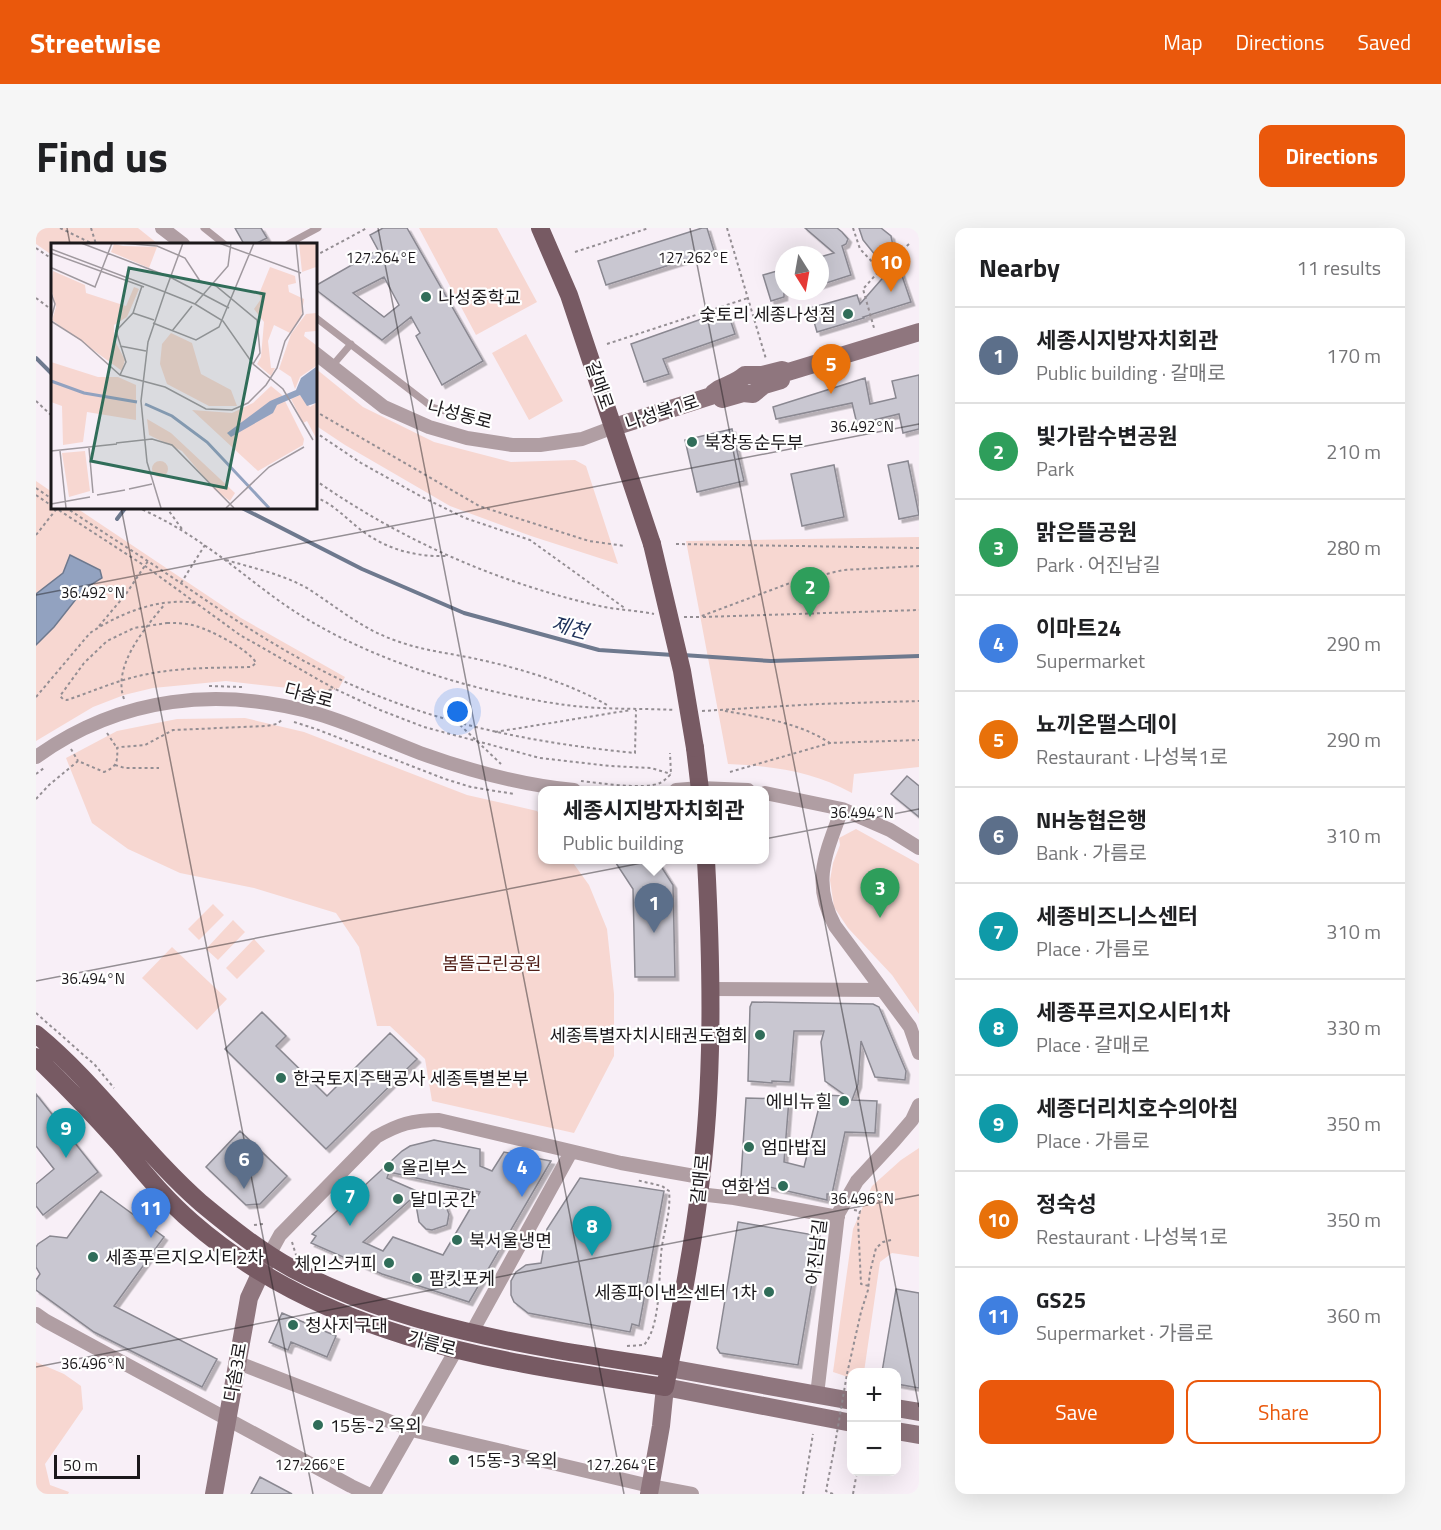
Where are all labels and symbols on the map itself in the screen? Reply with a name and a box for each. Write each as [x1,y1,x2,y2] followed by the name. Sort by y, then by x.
[872,242,910,292] pin: 10
[51,243,316,508] inset map
[346,246,416,269] text: 127.264°E
[658,246,728,269] text: 127.262°E
[775,246,829,300] north arrow
[438,284,521,311] place label: 나성중학교
[419,290,433,304] marker: 나성중학교
[700,301,836,328] place label: 숯토리 세종나성점
[841,307,855,321] marker: 숯토리 세종나성점
[812,344,850,394] pin: 5
[579,357,621,413] street label: 갈매로
[622,387,702,437] street label: 나성북1로
[425,392,495,436] street label: 나성동로
[830,415,894,438] text: 36.492°N
[704,429,803,456] place label: 북창동순두부
[685,435,699,449] marker: 북창동순두부
[790,568,830,617] pin: 2
[61,581,125,604] text: 36.492°N
[548,607,594,647] water label: 제천
[282,676,336,714] street label: 다솜로
[443,697,472,726] your location
[830,801,894,824] text: 36.494°N
[860,868,900,918] pin: 3
[634,884,674,933] pin: 1
[442,950,542,977] park label: 봄뜰근린공원
[61,967,125,990] text: 36.494°N
[549,1022,748,1049] place label: 세종특별자치시태권도협회
[753,1028,767,1042] marker: 세종특별자치시태권도협회
[293,1065,529,1092] place label: 한국토지주택공사 세종특별본부
[274,1071,288,1085] marker: 한국토지주택공사 세종특별본부
[766,1088,832,1115] place label: 에비뉴힐
[837,1094,851,1108] marker: 에비뉴힐
[46,1108,86,1158] pin: 9
[761,1134,827,1161] place label: 엄마밥집
[224,1140,264,1189] pin: 6
[742,1140,756,1154] marker: 엄마밥집
[502,1148,542,1197] pin: 4
[684,1153,716,1205] street label: 갈매로
[401,1154,467,1181] place label: 올리부스
[382,1160,396,1174] marker: 올리부스
[721,1173,771,1200] place label: 연화섬
[330,1176,370,1226] pin: 7
[776,1179,790,1193] marker: 연화섬
[410,1186,476,1213] place label: 달미곳간
[830,1187,894,1210] text: 36.496°N
[132,1188,170,1238] pin: 11
[391,1192,405,1206] marker: 달미곳간
[572,1206,612,1256] pin: 8
[799,1217,833,1287] street label: 어진남길
[469,1227,552,1254] place label: 북서울냉면
[450,1233,464,1247] marker: 북서울냉면
[105,1244,265,1271] place label: 세종푸르지오시티2차
[86,1250,100,1264] marker: 세종푸르지오시티2차
[294,1250,377,1277] place label: 체인스커피
[382,1256,396,1270] marker: 체인스커피
[429,1265,495,1292] place label: 팜킷포케
[410,1271,424,1285] marker: 팜킷포케
[594,1279,757,1306] place label: 세종파이낸스센터 1차
[762,1285,776,1299] marker: 세종파이낸스센터 1차
[305,1312,388,1339] place label: 청사지구대
[286,1318,300,1332] marker: 청사지구대
[405,1324,459,1362] street label: 가름로
[217,1340,253,1404] street label: 다솜3로
[61,1352,125,1375] text: 36.496°N
[330,1412,422,1439] place label: 15동-2 옥외
[311,1418,325,1432] marker: 15동-2 옥외
[466,1447,558,1474] place label: 15동-3 옥외
[54,1452,140,1480] scale bar
[275,1453,345,1476] text: 127.266°E
[447,1453,461,1467] marker: 15동-3 옥외
[586,1453,656,1476] text: 127.264°E

